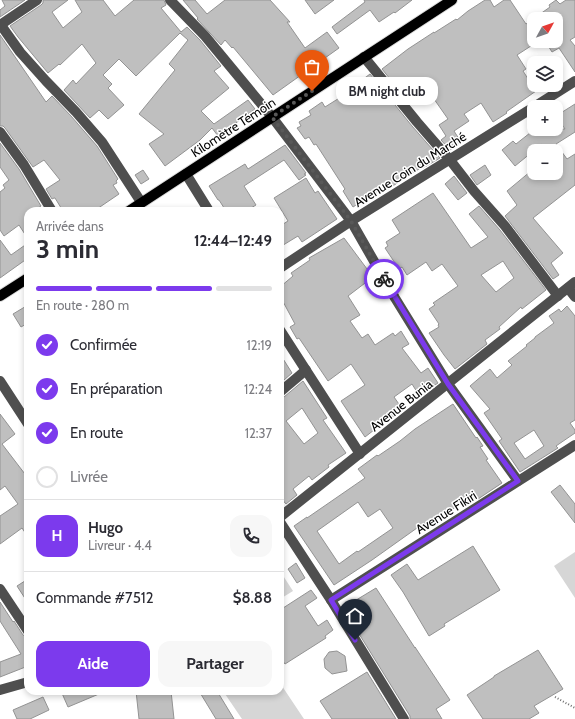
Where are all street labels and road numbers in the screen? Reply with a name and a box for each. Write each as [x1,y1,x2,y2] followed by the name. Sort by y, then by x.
[188,94,278,160] street label: Kilomètre Témoin
[351,128,469,210] street label: Avenue Coin du Marché
[367,375,436,434] street label: Avenue Bunia
[412,487,480,537] street label: Avenue Fikiri

